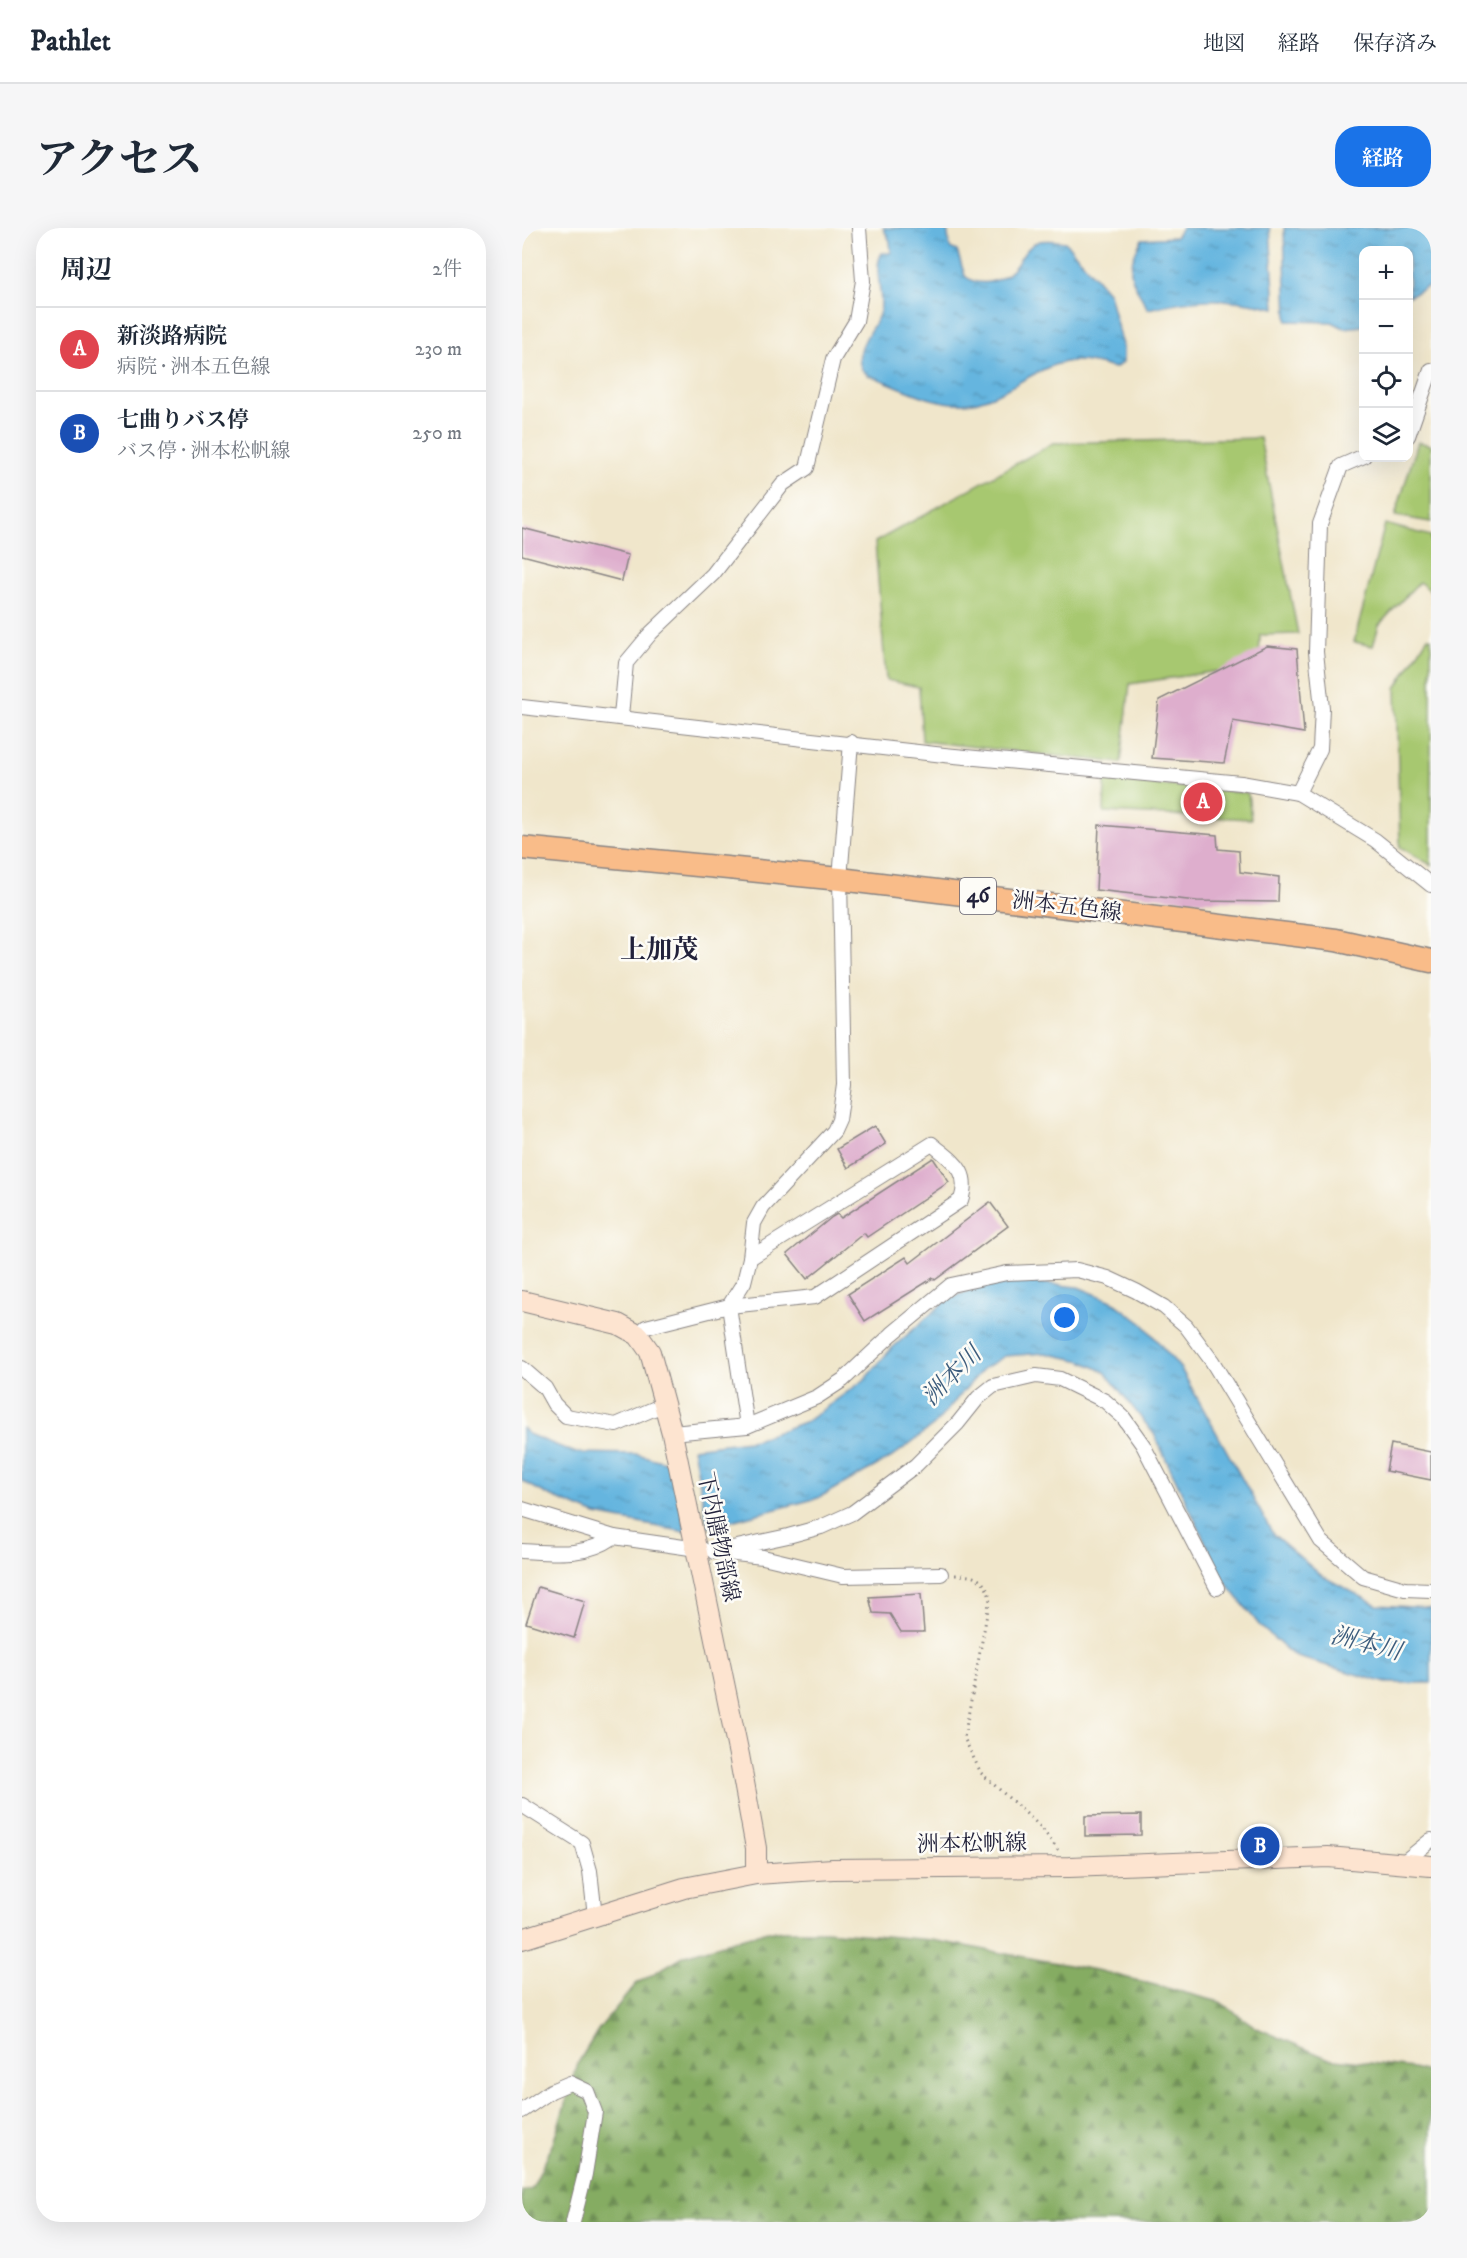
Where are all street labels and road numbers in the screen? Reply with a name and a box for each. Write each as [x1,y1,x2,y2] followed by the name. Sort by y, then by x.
[960,878,996,914] road number: 46
[1011,887,1123,927] street label: 洲本五色線
[691,1470,745,1604] street label: 下内膳物部線
[917,1830,1027,1858] street label: 洲本松帆線

